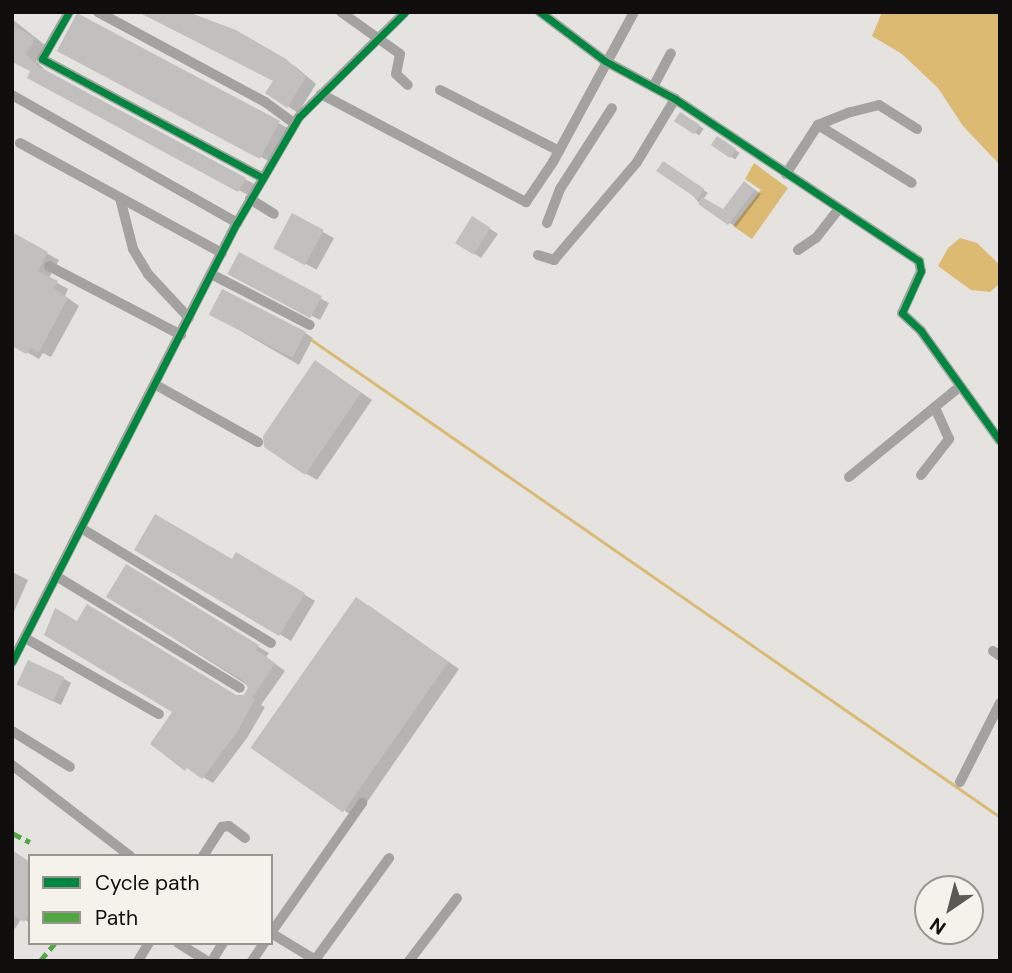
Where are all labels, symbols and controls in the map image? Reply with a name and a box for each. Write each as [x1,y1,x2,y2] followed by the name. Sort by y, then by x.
[28,854,273,945] legend
[95,869,200,897] text: Cycle path
[914,875,984,945] north arrow
[95,904,138,932] text: Path
[925,912,951,940] text: N

